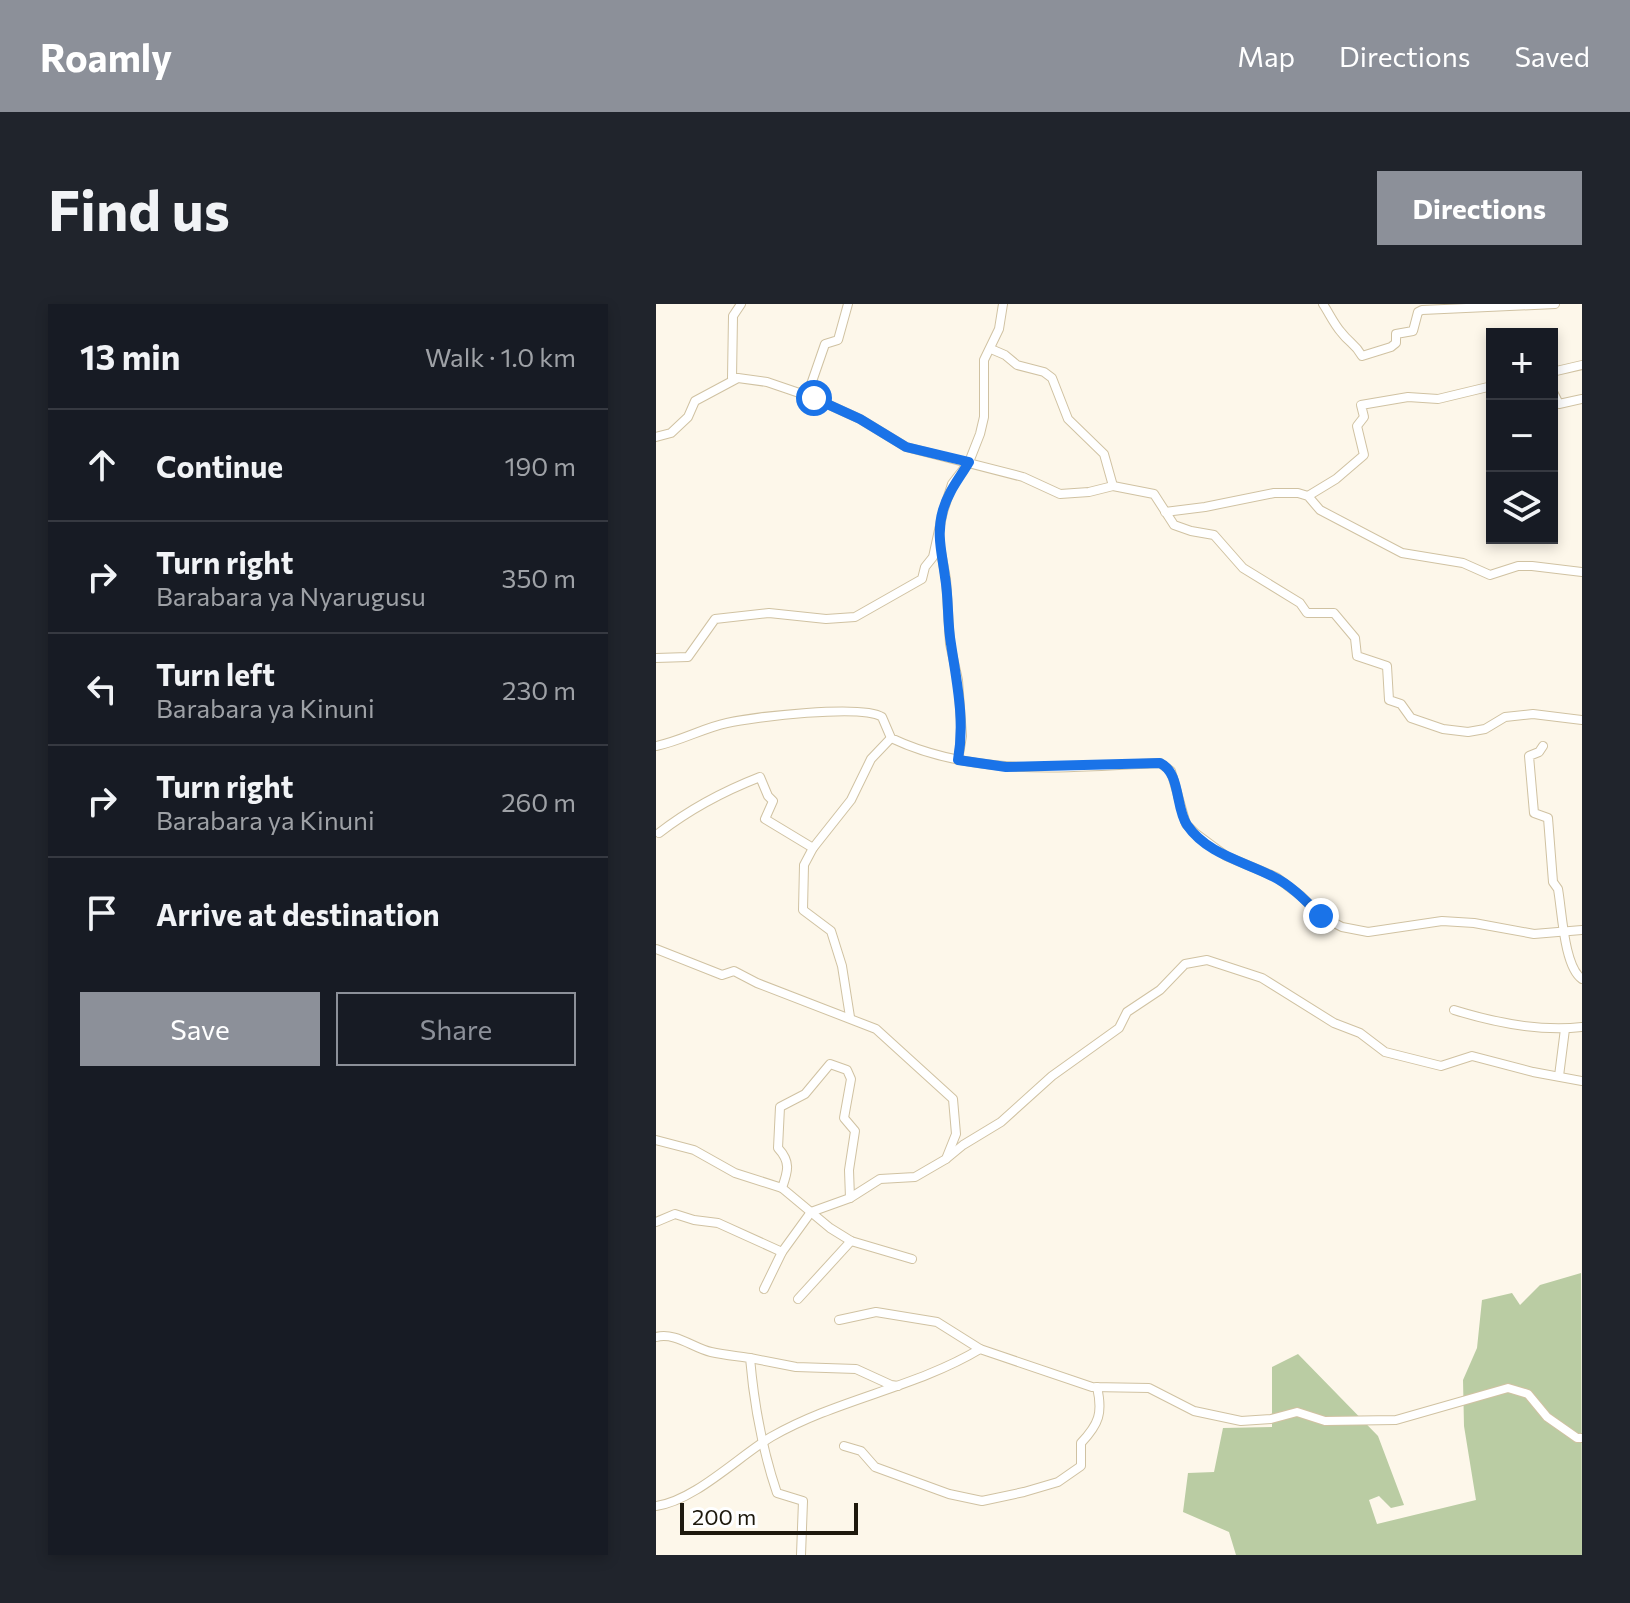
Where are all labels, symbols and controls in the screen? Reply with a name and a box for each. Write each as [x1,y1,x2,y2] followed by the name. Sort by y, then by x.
[40,33,172,80] text: Roamly
[1237,39,1295,73] text: Map
[1339,39,1470,73] text: Directions
[1514,39,1590,73] text: Saved
[1377,171,1582,245] button: Directions
[48,174,230,243] text: Find us
[1486,328,1558,544] map controls
[1486,328,1558,400] button: +
[80,335,181,377] text: 13 min
[425,341,576,372] text: Walk · 1.0 km
[796,380,832,416] route start
[1486,400,1558,472] button: −
[80,443,124,487] icon: ahead
[156,447,283,484] text: Continue
[504,450,576,481] text: 190 m
[1486,472,1558,544] button: layers
[156,543,293,580] text: Turn right
[80,555,124,599] icon: right
[502,562,576,593] text: 350 m
[156,580,426,611] text: Barabara ya Nyarugusu
[156,655,275,692] text: Turn left
[80,667,124,711] icon: left
[502,674,576,705] text: 230 m
[156,692,375,723] text: Barabara ya Kinuni
[156,767,293,804] text: Turn right
[80,779,124,823] icon: right
[501,786,576,817] text: 260 m
[156,804,375,835] text: Barabara ya Kinuni
[80,891,124,935] icon: arrive
[156,895,440,932] text: Arrive at destination
[1303,898,1339,934] route end
[80,992,320,1066] button: Save
[336,992,576,1066] button: Share
[680,1499,858,1535] scale bar
[692,1503,756,1530] text: 200 m

